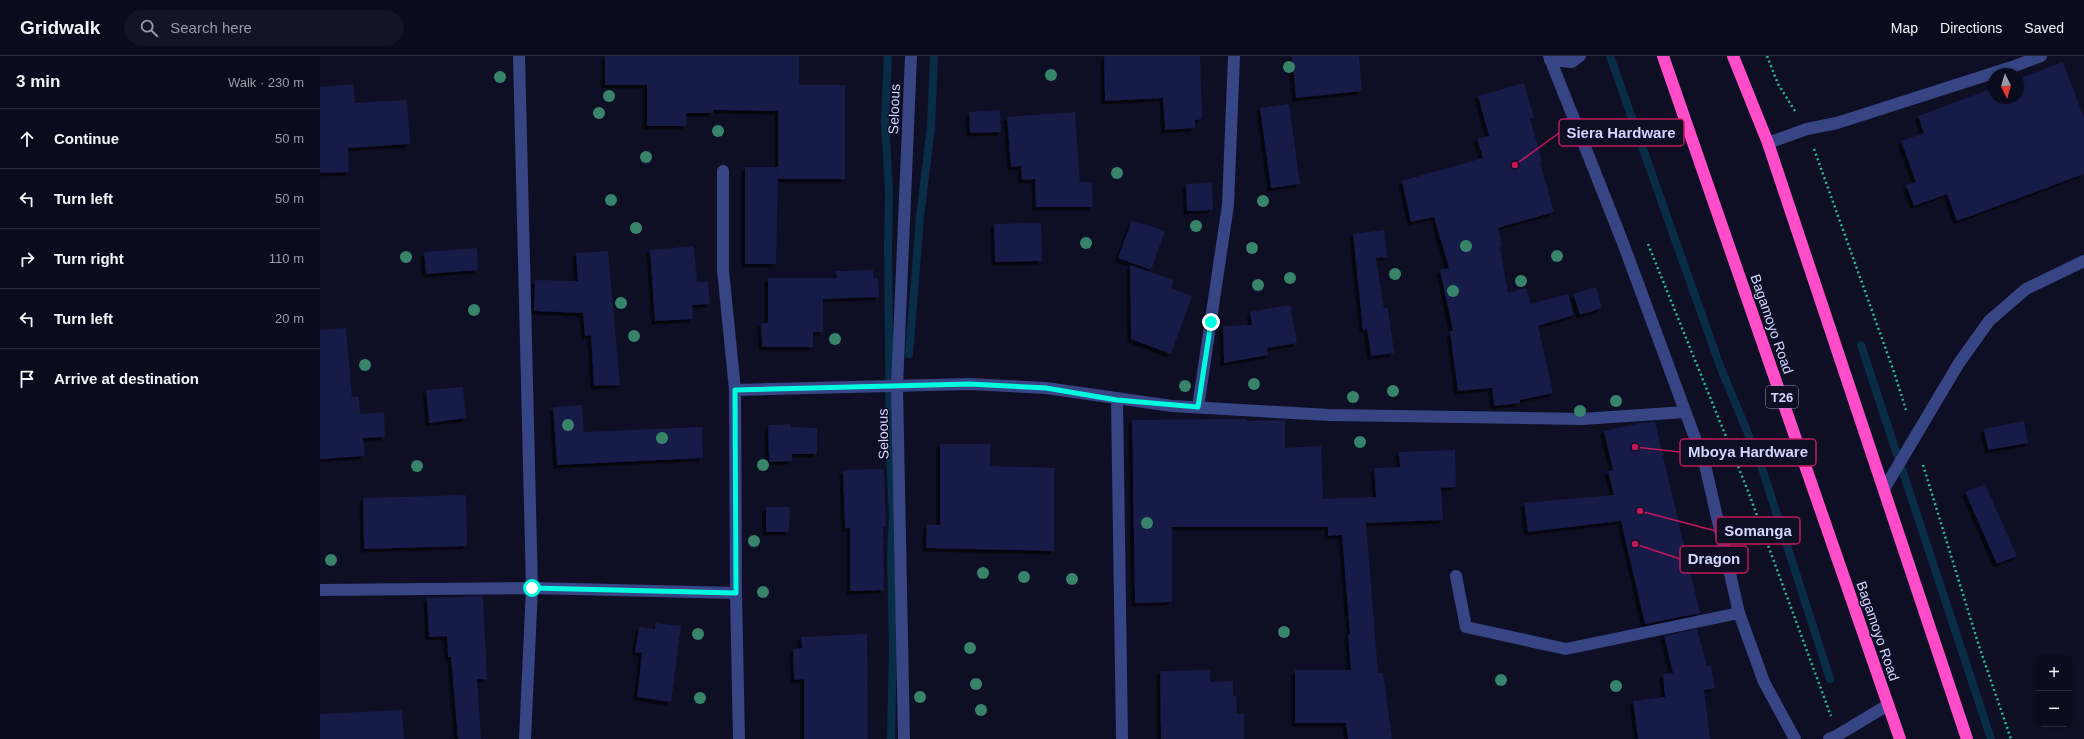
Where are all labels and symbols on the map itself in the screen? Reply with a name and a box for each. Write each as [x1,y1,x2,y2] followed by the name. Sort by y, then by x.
[1988,68,2024,104] north arrow
[885,83,903,135] street label: Seloous
[1559,119,1684,146] callout: Siera Hardware
[1566,124,1676,141] text: Siera Hardware
[1747,272,1797,376] street label: Bagamoyo Road
[1202,313,1220,331] route end
[1766,386,1798,408] road number: T26
[875,409,891,459] street label: Seloous
[1680,439,1816,466] callout: Mboya Hardware
[1688,443,1808,460] text: Mboya Hardware
[1716,517,1800,544] callout: Somanga
[1724,522,1792,539] text: Somanga
[1680,546,1748,573] callout: Dragon
[1688,550,1740,567] text: Dragon
[523,579,541,597] route start
[1853,579,1903,683] street label: Bagamoyo Road

